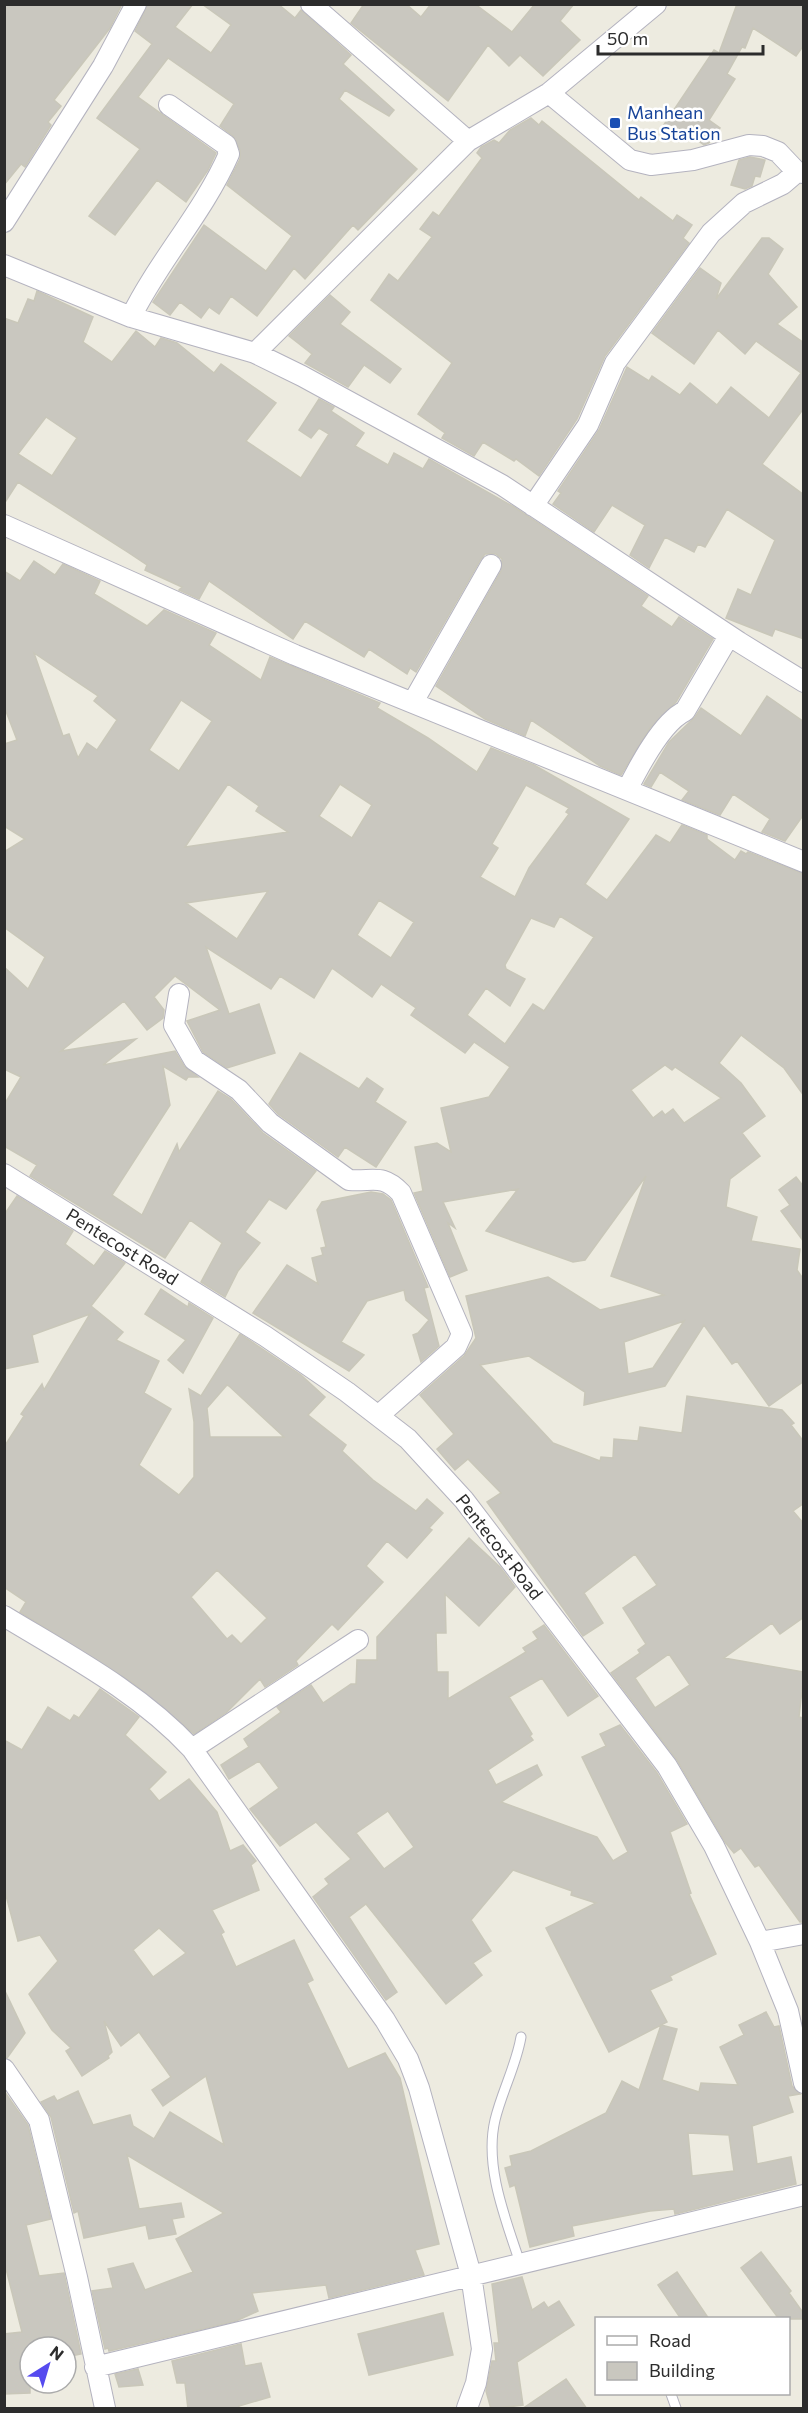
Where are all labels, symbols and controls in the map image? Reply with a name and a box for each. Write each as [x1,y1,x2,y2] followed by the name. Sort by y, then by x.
[598,18,763,56] scale bar
[607,27,648,49] text: 50 m
[627,101,721,144] place label: Manhean Bus Station
[608,116,622,130] marker: Manhean Bus Station
[62,1203,183,1289] street label: Pentecost Road
[452,1489,548,1604] street label: Pentecost Road
[595,2317,790,2395] legend
[649,2329,691,2351] text: Road
[18,2335,78,2395] north arrow
[47,2341,68,2364] text: N
[649,2359,715,2381] text: Building

